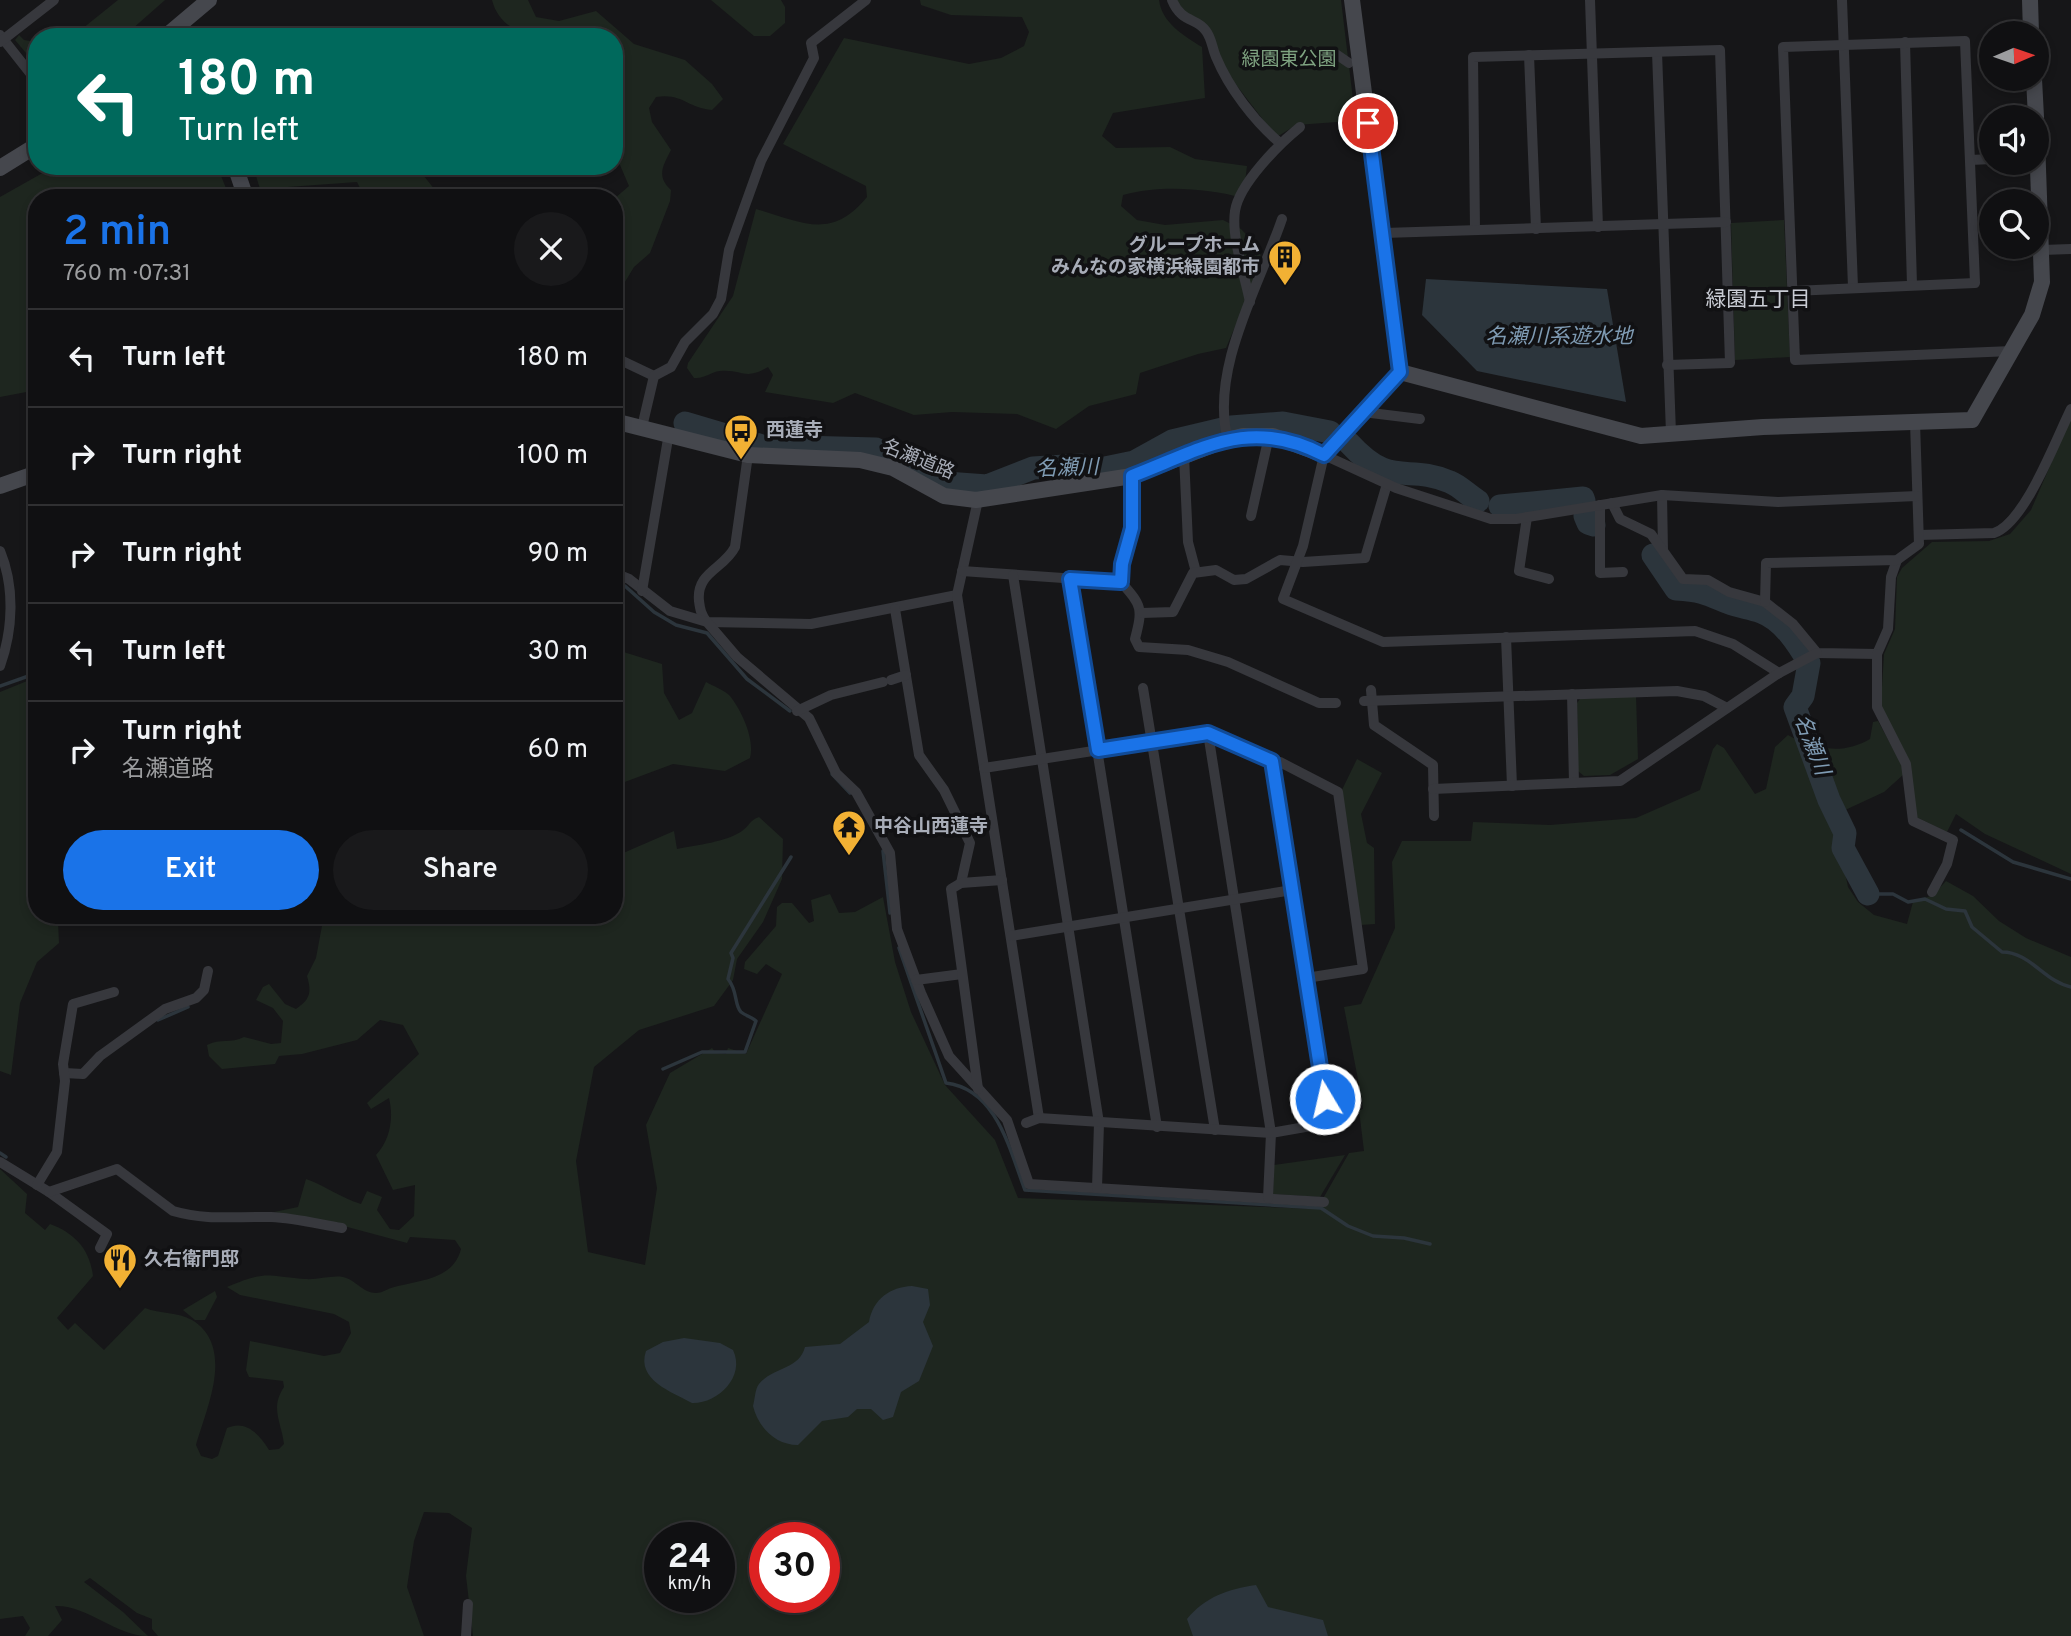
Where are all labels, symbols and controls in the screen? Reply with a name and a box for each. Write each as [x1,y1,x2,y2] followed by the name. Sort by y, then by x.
[1979,21,2049,91] north arrow
[1979,21,2049,259] map controls
[1241,48,1337,72] park label: 緑園東公園
[178,51,315,113] text: 180 m
[63,56,154,147] icon: left
[1338,93,1398,153] pin
[1349,104,1387,142] icon: arrive
[1979,105,2049,175] button: sound
[178,112,299,152] text: Turn left
[1979,189,2049,259] button: search
[63,207,171,260] text: 2 min
[514,212,588,286] button: close
[1051,234,1260,280] place label: グループホーム みんなの家横浜緑園都市
[1266,238,1304,287] building icon: グループホーム みんなの家横浜緑園都市
[63,260,191,289] text: 760 m · 07:31
[1706,287,1811,314] district label: 緑園五丁目
[1486,324,1634,351] water label: 名瀬川系遊水地
[63,339,101,377] icon: left
[122,342,226,375] text: Turn left
[518,342,588,375] text: 180 m
[722,412,760,461] bus stop icon: 西蓮寺
[766,419,823,443] place label: 西蓮寺
[878,435,958,485] street label: 名瀬道路
[63,437,101,475] icon: right
[122,440,242,473] text: Turn right
[517,440,588,473] text: 100 m
[1035,454,1101,484] water label: 名瀬川
[63,535,101,573] icon: right
[122,538,242,571] text: Turn right
[528,538,588,571] text: 90 m
[63,633,101,671] icon: left
[122,636,226,669] text: Turn left
[528,636,588,669] text: 30 m
[1787,711,1836,781] water label: 名瀬川
[122,716,242,749] text: Turn right
[63,731,101,769] icon: right
[528,734,588,767] text: 60 m
[122,756,214,785] text: 名瀬道路
[830,808,868,857] temple icon: 中谷山西蓮寺
[874,815,988,839] place label: 中谷山西蓮寺
[63,830,319,910] button: Exit
[333,830,588,910] button: Share
[1288,1062,1362,1136] position arrow
[101,1241,139,1290] restaurant icon: 久右衛門邸
[144,1248,239,1272] place label: 久右衛門邸
[749,1522,840,1613] speed limit sign: 30
[668,1536,711,1580] text: 24
[668,1573,711,1596] text: km/h

